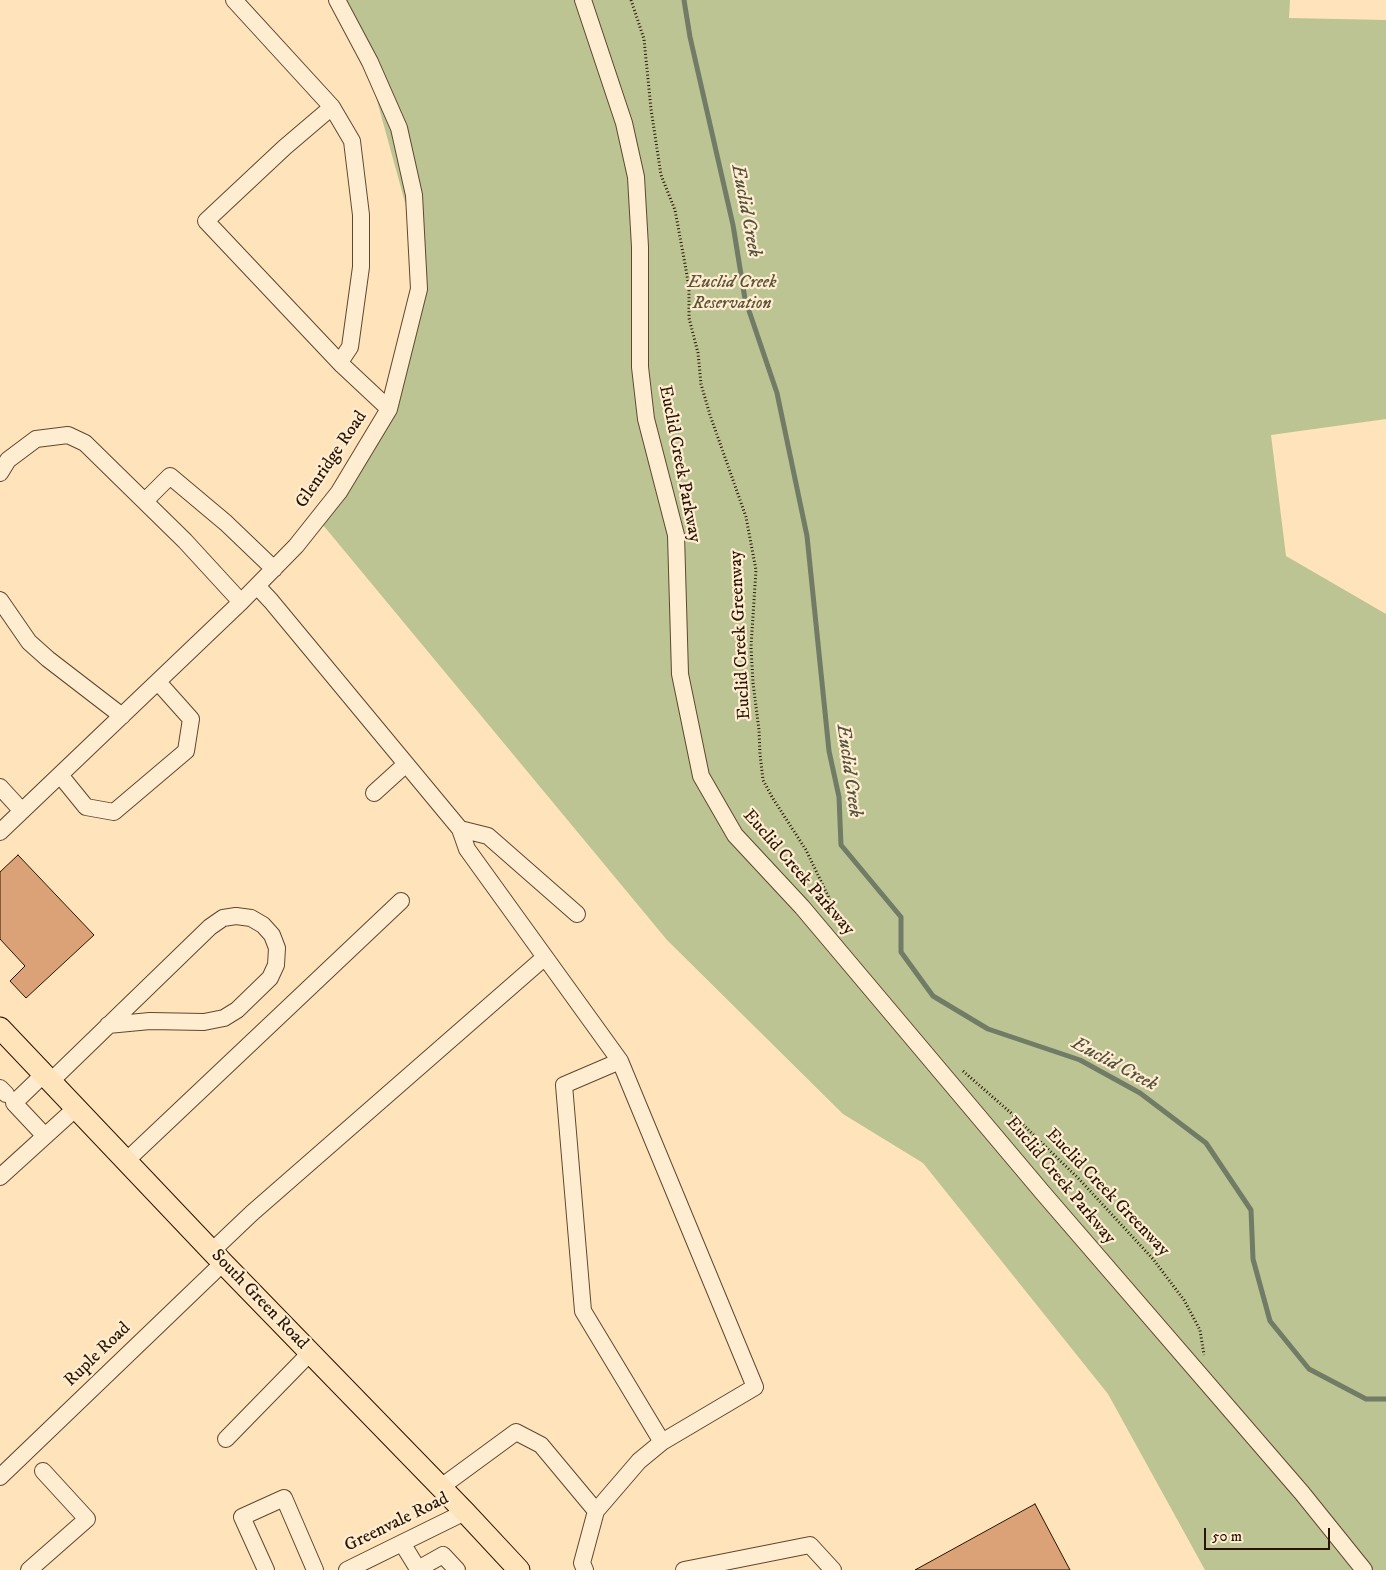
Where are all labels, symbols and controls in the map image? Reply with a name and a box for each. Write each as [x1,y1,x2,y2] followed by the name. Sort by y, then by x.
[725,163,765,259] water label: Euclid Creek
[688,272,776,314] park label: Euclid Creek Reservation
[653,384,705,544] street label: Euclid Creek Parkway
[292,407,372,513] street label: Glenridge Road
[726,550,756,720] street label: Euclid Creek Greenway
[830,723,866,819] water label: Euclid Creek
[738,806,858,940] street label: Euclid Creek Parkway
[1067,1033,1161,1097] water label: Euclid Creek
[1000,1113,1120,1249] street label: Euclid Creek Parkway
[1040,1125,1174,1261] street label: Euclid Creek Greenway
[206,1245,312,1355] street label: South Green Road
[60,1318,136,1392] street label: Ruple Road
[341,1489,453,1557] street label: Greenvale Road
[1206,1518,1332,1550] scale bar
[1212,1527,1242,1546] text: 50 m

